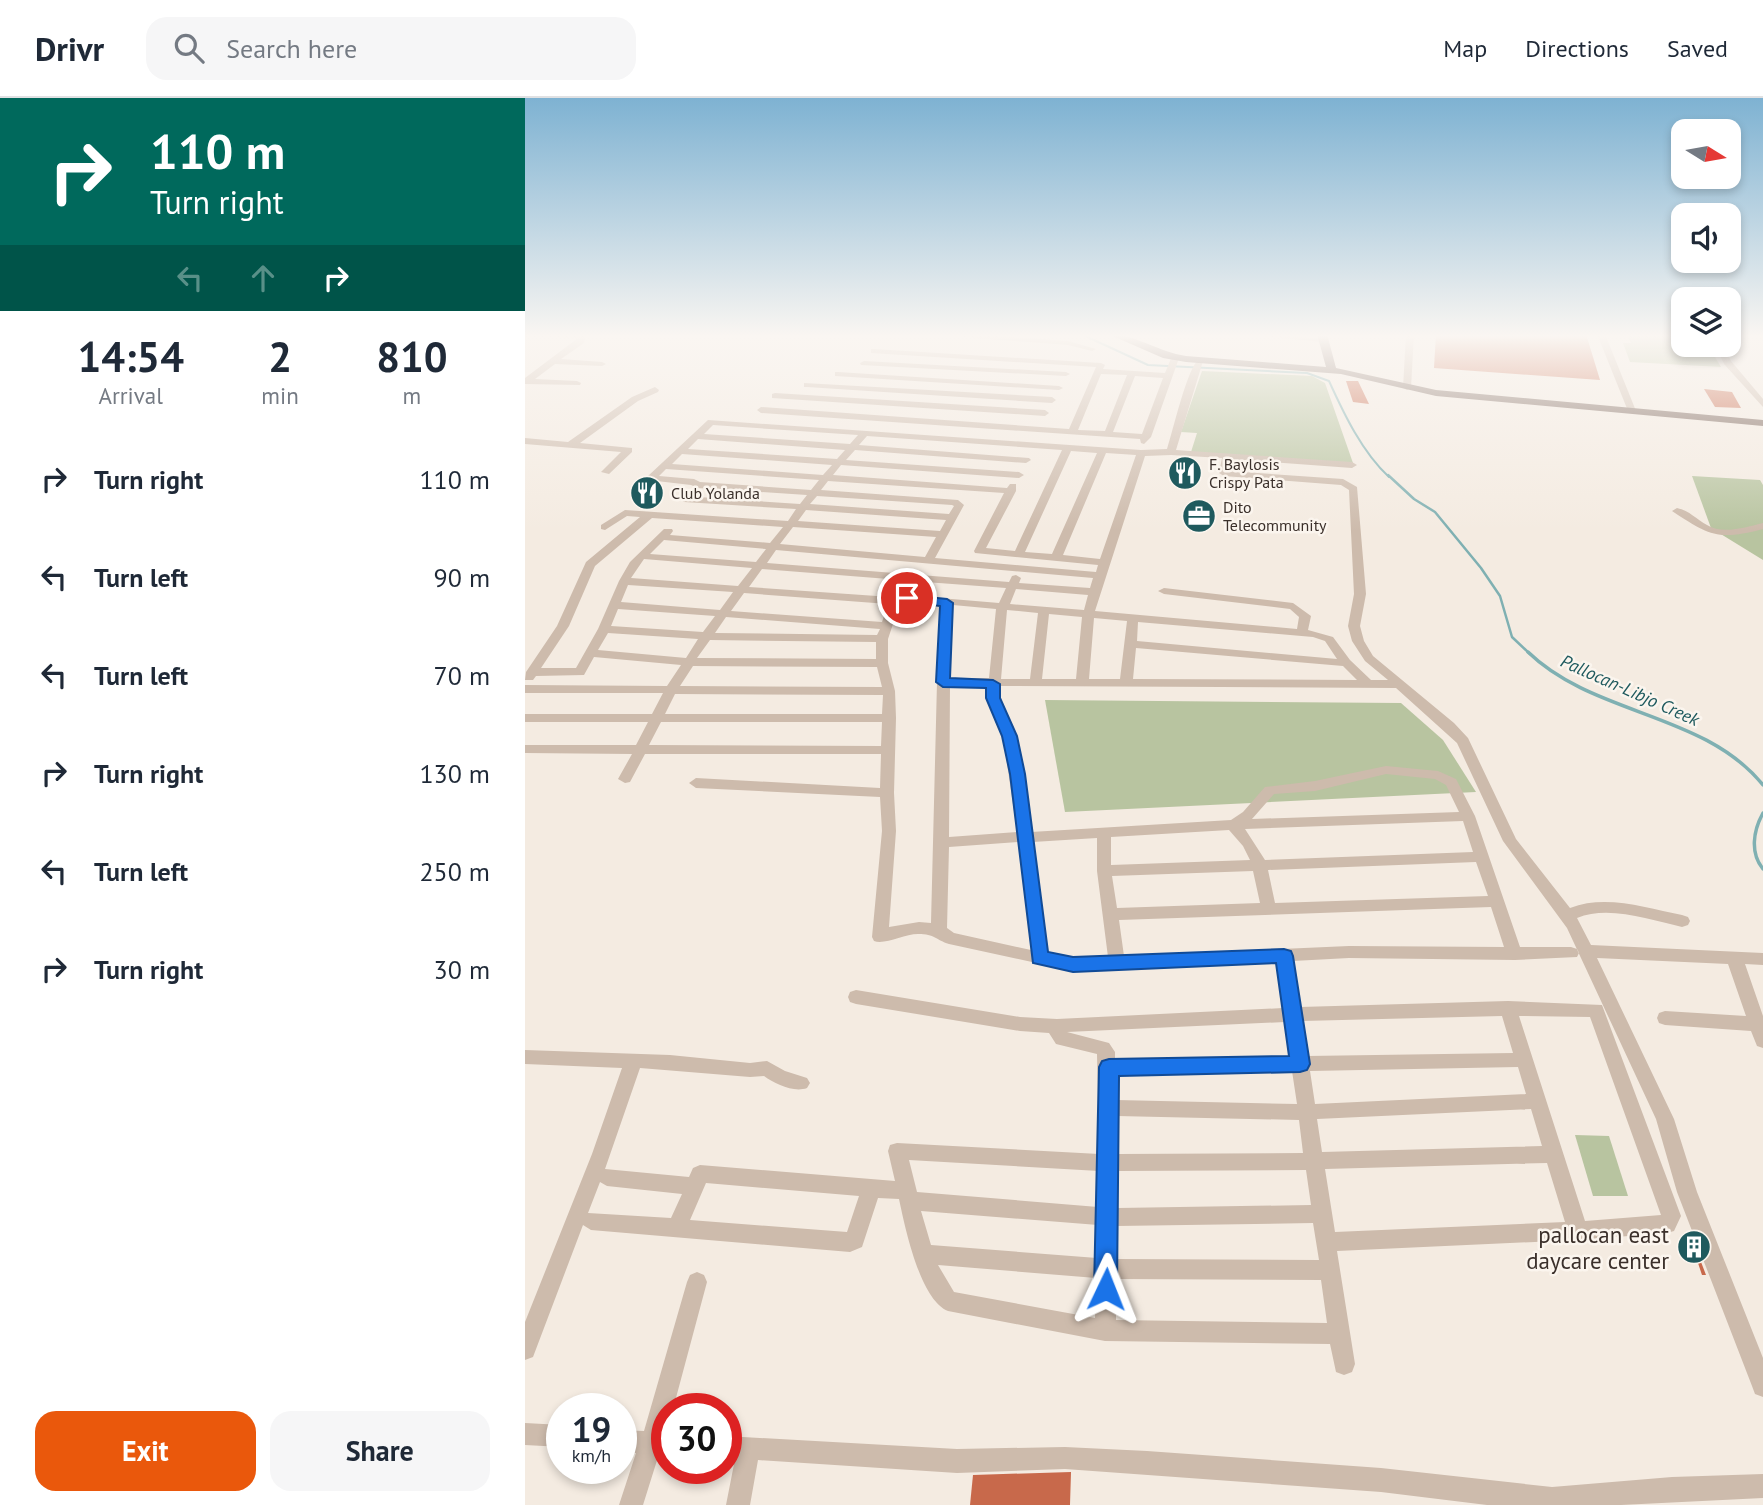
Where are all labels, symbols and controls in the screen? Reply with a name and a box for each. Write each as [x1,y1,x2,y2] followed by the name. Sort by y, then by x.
[146,17,636,80] search box
[35,27,104,70] text: Drivr
[170,29,208,67] icon: search
[226,32,357,65] text: Search here
[1443,33,1487,64] text: Map
[1525,33,1629,64] text: Directions
[1667,33,1728,64] text: Saved
[150,119,285,183] text: 110 m
[1671,119,1741,189] north arrow
[1671,119,1741,357] map controls
[35,126,126,217] icon: right
[150,181,284,223] text: Turn right
[1671,203,1741,273] button: sound
[171,259,209,297] icon: left
[244,259,282,297] icon: ahead
[317,259,355,297] icon: right
[1671,287,1741,357] button: layers
[77,329,184,384] text: 14:54
[268,329,292,384] text: 2
[376,329,448,384] text: 810
[98,381,163,410] text: Arrival
[261,381,299,410] text: min
[403,381,421,410] text: m
[1166,454,1204,492] restaurant icon: F. Baylosis Crispy Pata
[1209,454,1284,492] place label: F. Baylosis Crispy Pata
[35,460,73,498] icon: right
[94,463,203,496] text: Turn right
[419,463,490,496] text: 110 m
[628,474,666,512] restaurant icon: Club Yolanda
[671,483,760,503] place label: Club Yolanda
[1180,497,1218,535] office icon: Dito Telecommunity
[1223,497,1327,535] place label: Dito Telecommunity
[35,558,73,596] icon: left
[94,561,188,594] text: Turn left
[434,561,490,594] text: 90 m
[877,568,937,628] pin
[888,579,926,617] icon: arrive
[1557,649,1704,731] water label: Pallocan-Libjo Creek
[35,656,73,694] icon: left
[94,659,188,692] text: Turn left
[434,659,490,692] text: 70 m
[35,754,73,792] icon: right
[94,757,203,790] text: Turn right
[419,757,490,790] text: 130 m
[35,852,73,890] icon: left
[94,855,188,888] text: Turn left
[419,855,490,888] text: 250 m
[35,950,73,988] icon: right
[94,953,203,986] text: Turn right
[434,953,490,986] text: 30 m
[1526,1220,1669,1275] place label: pallocan east daycare center
[1675,1228,1713,1266] building icon: pallocan east daycare center
[1069,1252,1143,1326] position arrow
[651,1393,742,1484] speed limit sign: 30
[572,1406,611,1452] text: 19
[35,1411,256,1491] button: Exit
[270,1411,490,1491] button: Share
[572,1444,611,1467] text: km/h

